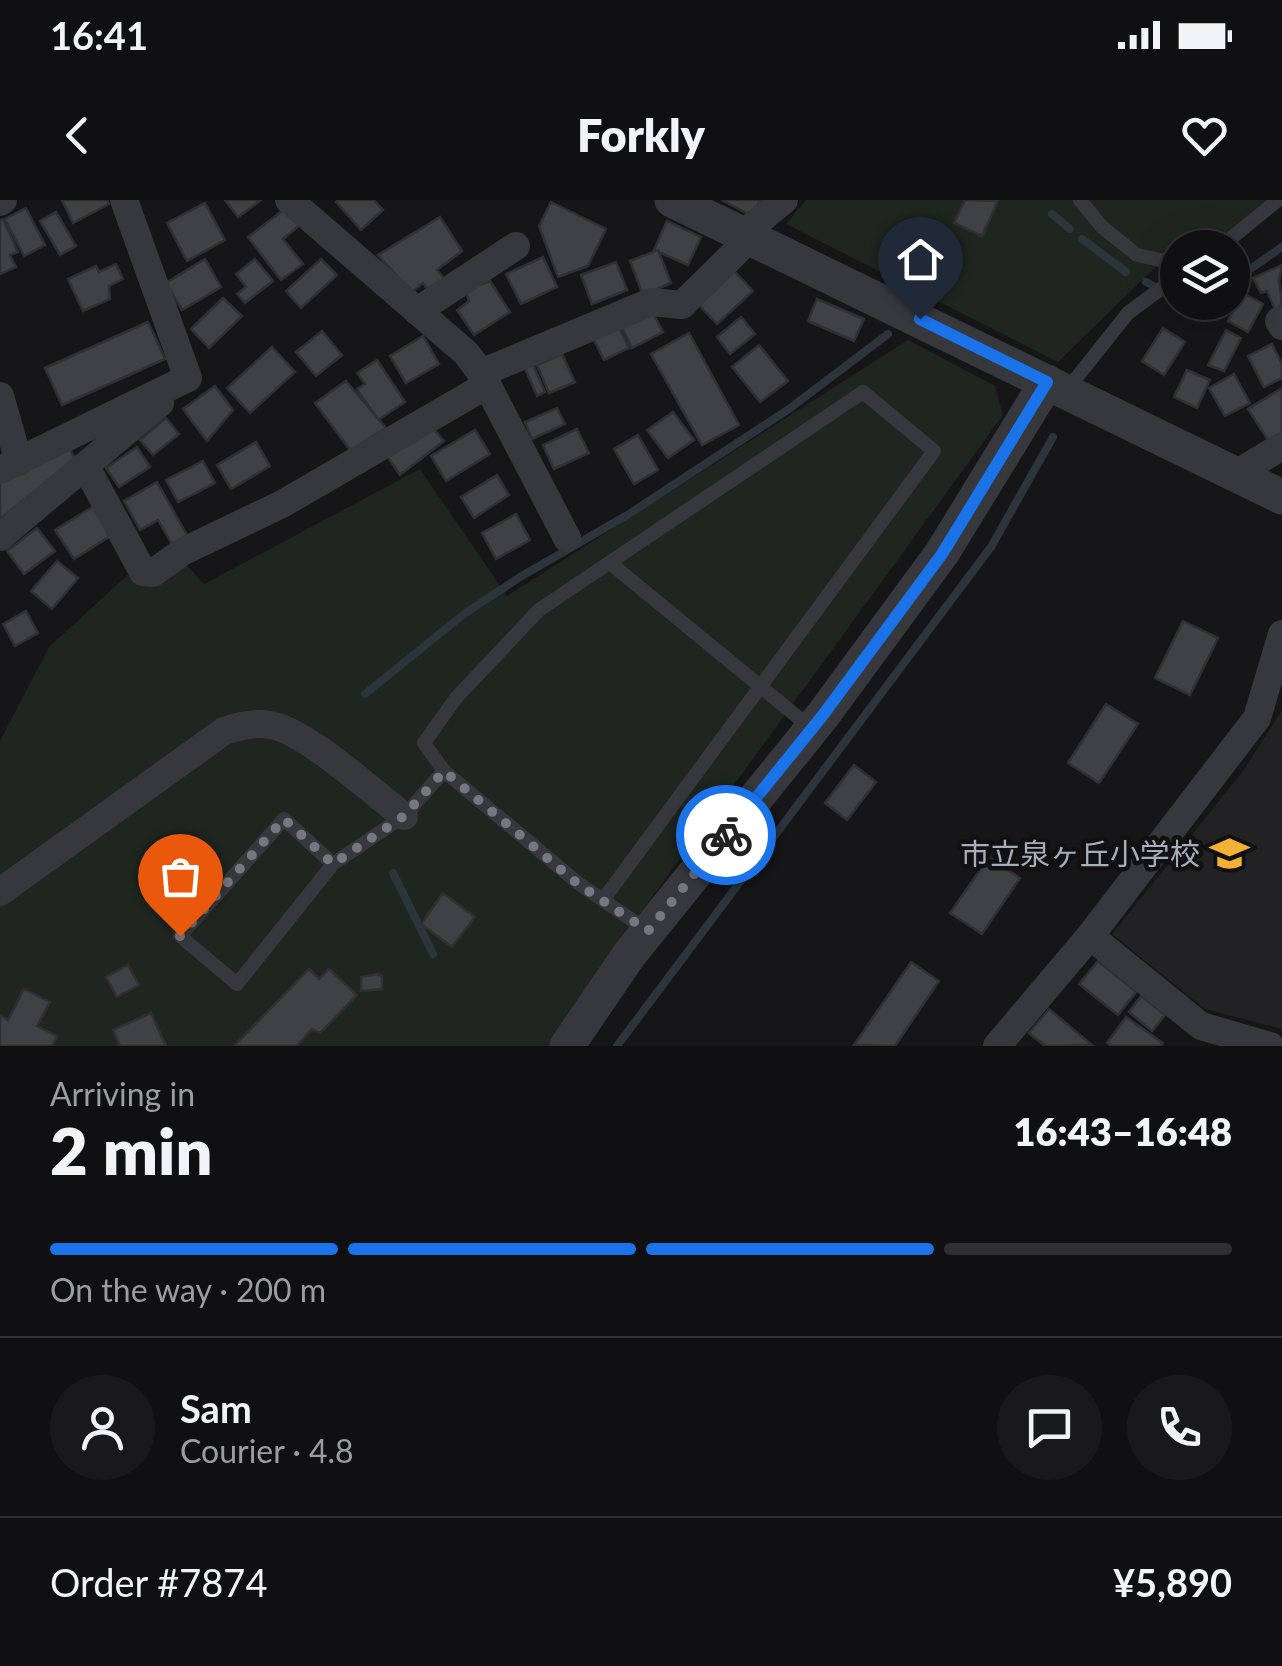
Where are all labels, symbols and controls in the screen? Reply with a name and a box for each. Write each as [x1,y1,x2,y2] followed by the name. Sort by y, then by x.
[50,12,148,58] text: 16:41
[50,108,105,163] icon: back
[577,108,705,162] text: Forkly
[1177,108,1232,163] icon: heart
[878,217,963,320] pin
[1160,230,1250,320] map controls
[1160,230,1250,320] button: layers
[893,232,948,287] icon: home
[676,785,776,885] courier
[699,808,754,863] icon: bike
[1209,832,1251,874] school or university icon: 市立泉ヶ丘小学校
[138,834,223,937] pin
[960,835,1200,871] place label: 市立泉ヶ丘小学校
[153,849,208,904] icon: bag
[50,1074,195,1113] text: Arriving in
[1013,1108,1232,1154] text: 16:43–16:48
[50,1111,212,1189] text: 2 min
[50,1270,326,1309] text: On the way · 200 m
[50,1375,155,1480] button: person
[997,1375,1102,1480] button: chat
[1127,1375,1232,1480] button: phone
[180,1385,252,1431] text: Sam
[180,1431,354,1470] text: Courier · 4.8
[50,1559,267,1605] text: Order #7874
[1113,1559,1232,1605] text: ¥5,890

